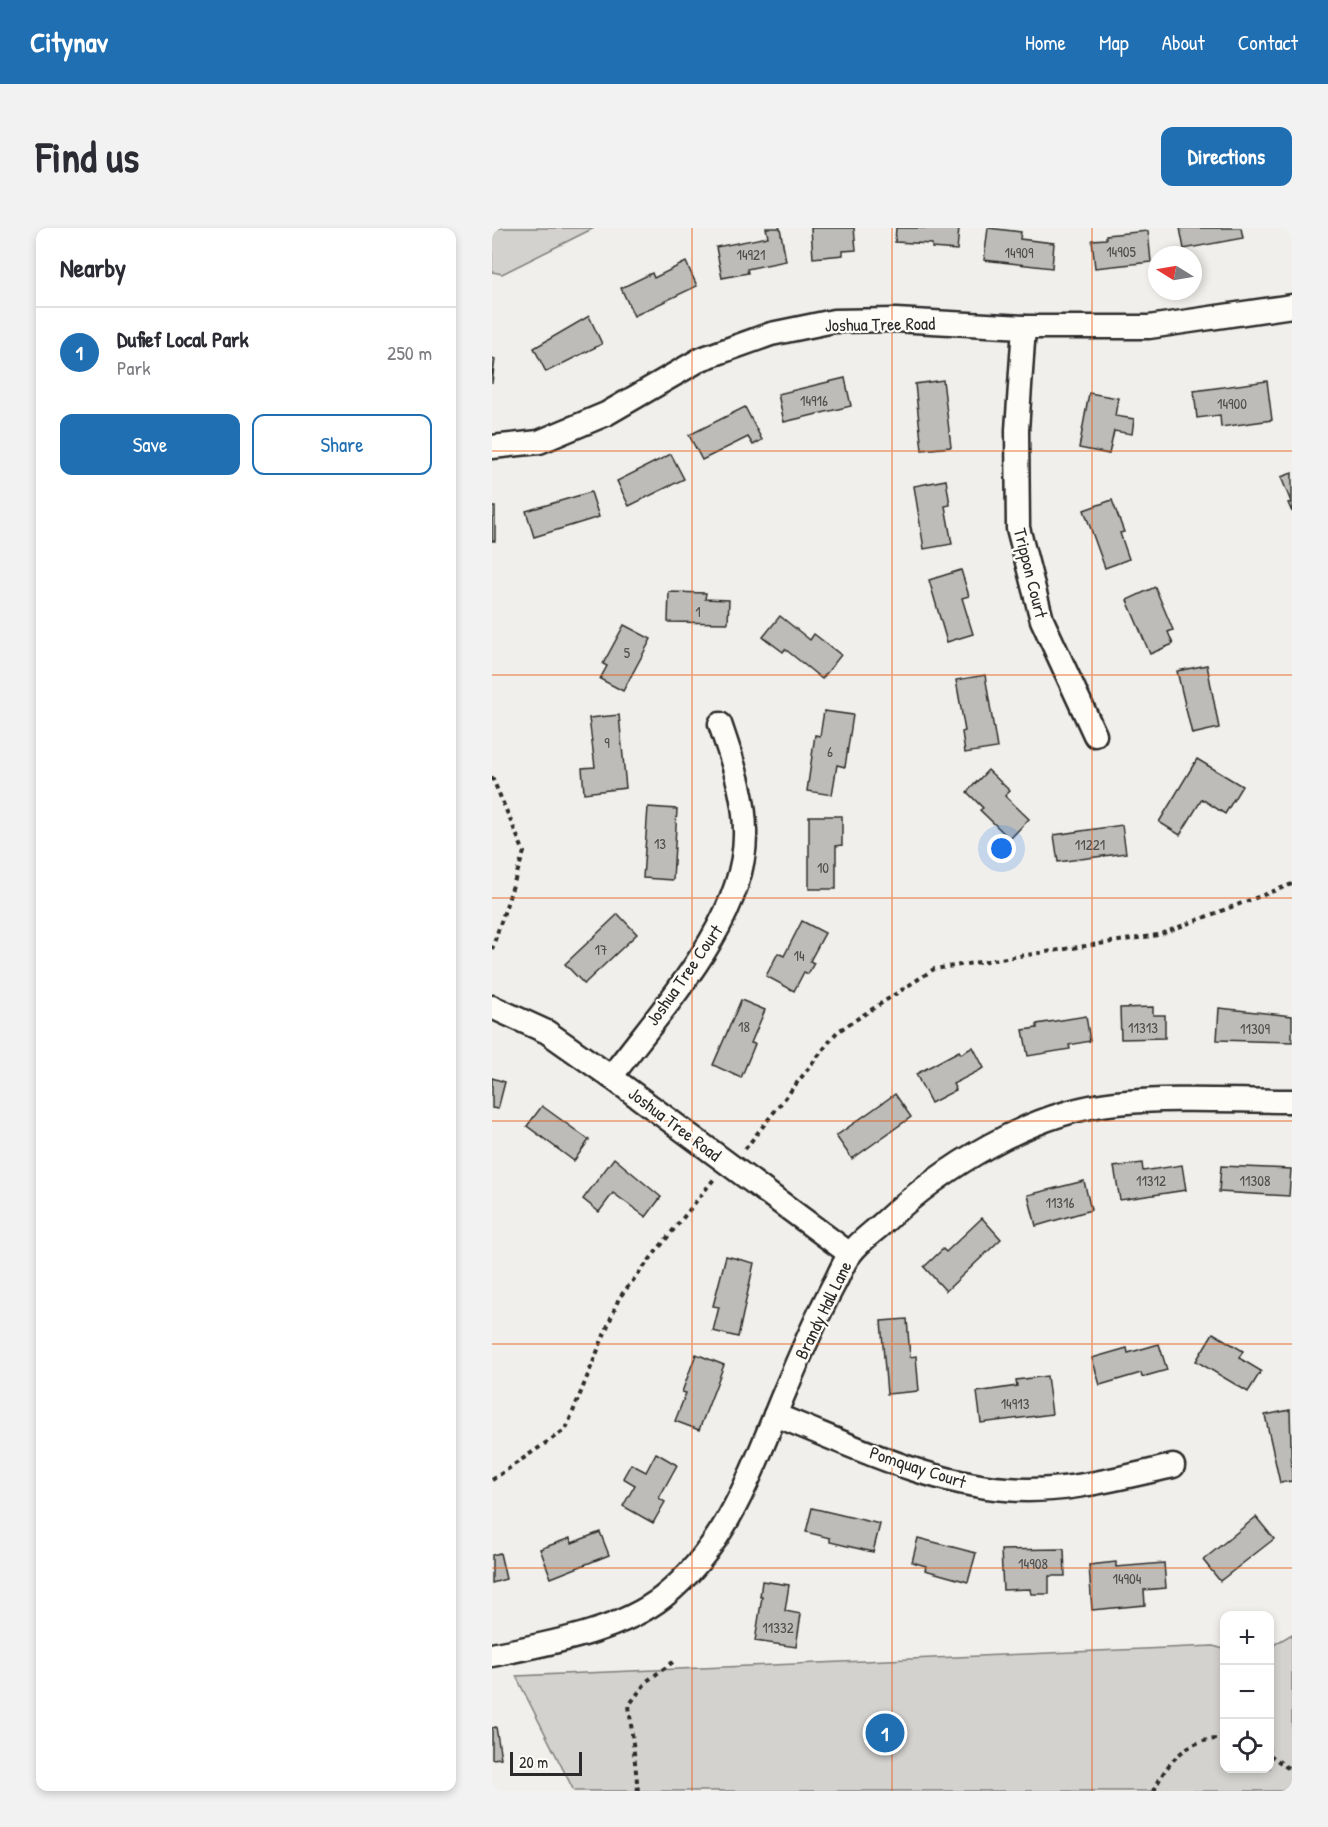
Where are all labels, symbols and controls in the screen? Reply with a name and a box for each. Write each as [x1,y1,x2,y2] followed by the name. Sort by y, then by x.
[30,23,108,61] text: Citynav
[1025,28,1066,57] text: Home
[1099,28,1129,57] text: Map
[1162,28,1205,57] text: About
[1238,28,1298,57] text: Contact
[1161,127,1292,186] button: Directions
[36,128,139,185] text: Find us
[1106,241,1136,262] house number: 14905
[1005,242,1034,263] house number: 14909
[736,244,766,265] house number: 14921
[1148,246,1202,300] north arrow
[60,250,126,285] text: Nearby
[825,311,935,337] street label: Joshua Tree Road
[117,324,249,354] text: Dufief Local Park
[76,339,83,366] text: 1
[387,339,432,366] text: 250 m
[117,354,150,381] text: Park
[800,390,828,411] house number: 14916
[1217,393,1247,414] house number: 14900
[60,414,240,475] button: Save
[252,414,432,475] button: Share
[1008,525,1054,621] street label: Trippon Court
[695,601,701,622] house number: 1
[624,642,631,663] house number: 5
[604,732,610,753] house number: 9
[827,741,833,762] house number: 6
[654,833,666,854] house number: 13
[987,834,1016,863] your location
[1075,834,1105,855] house number: 11221
[817,857,829,878] house number: 10
[640,919,729,1031] street label: Joshua Tree Court
[595,939,607,960] house number: 17
[793,945,805,966] house number: 14
[738,1016,750,1037] house number: 18
[1128,1017,1158,1038] house number: 11313
[1240,1018,1270,1039] house number: 11309
[624,1081,726,1167] street label: Joshua Tree Road
[1136,1170,1166,1191] house number: 11312
[1240,1170,1270,1191] house number: 11308
[1045,1192,1075,1213] house number: 11316
[788,1257,858,1363] street label: Brandy Hall Lane
[1001,1393,1030,1414] house number: 14913
[867,1440,970,1495] street label: Pomquay Court
[1018,1553,1048,1574] house number: 14908
[1113,1568,1142,1589] house number: 14904
[1220,1611,1274,1773] map controls
[1220,1611,1274,1665] button: +
[762,1617,794,1638] house number: 11332
[1220,1665,1274,1719] button: −
[866,1710,904,1756] pin: 1
[1220,1719,1274,1773] button: locate
[510,1749,582,1776] scale bar
[519,1751,548,1773] text: 20 m

